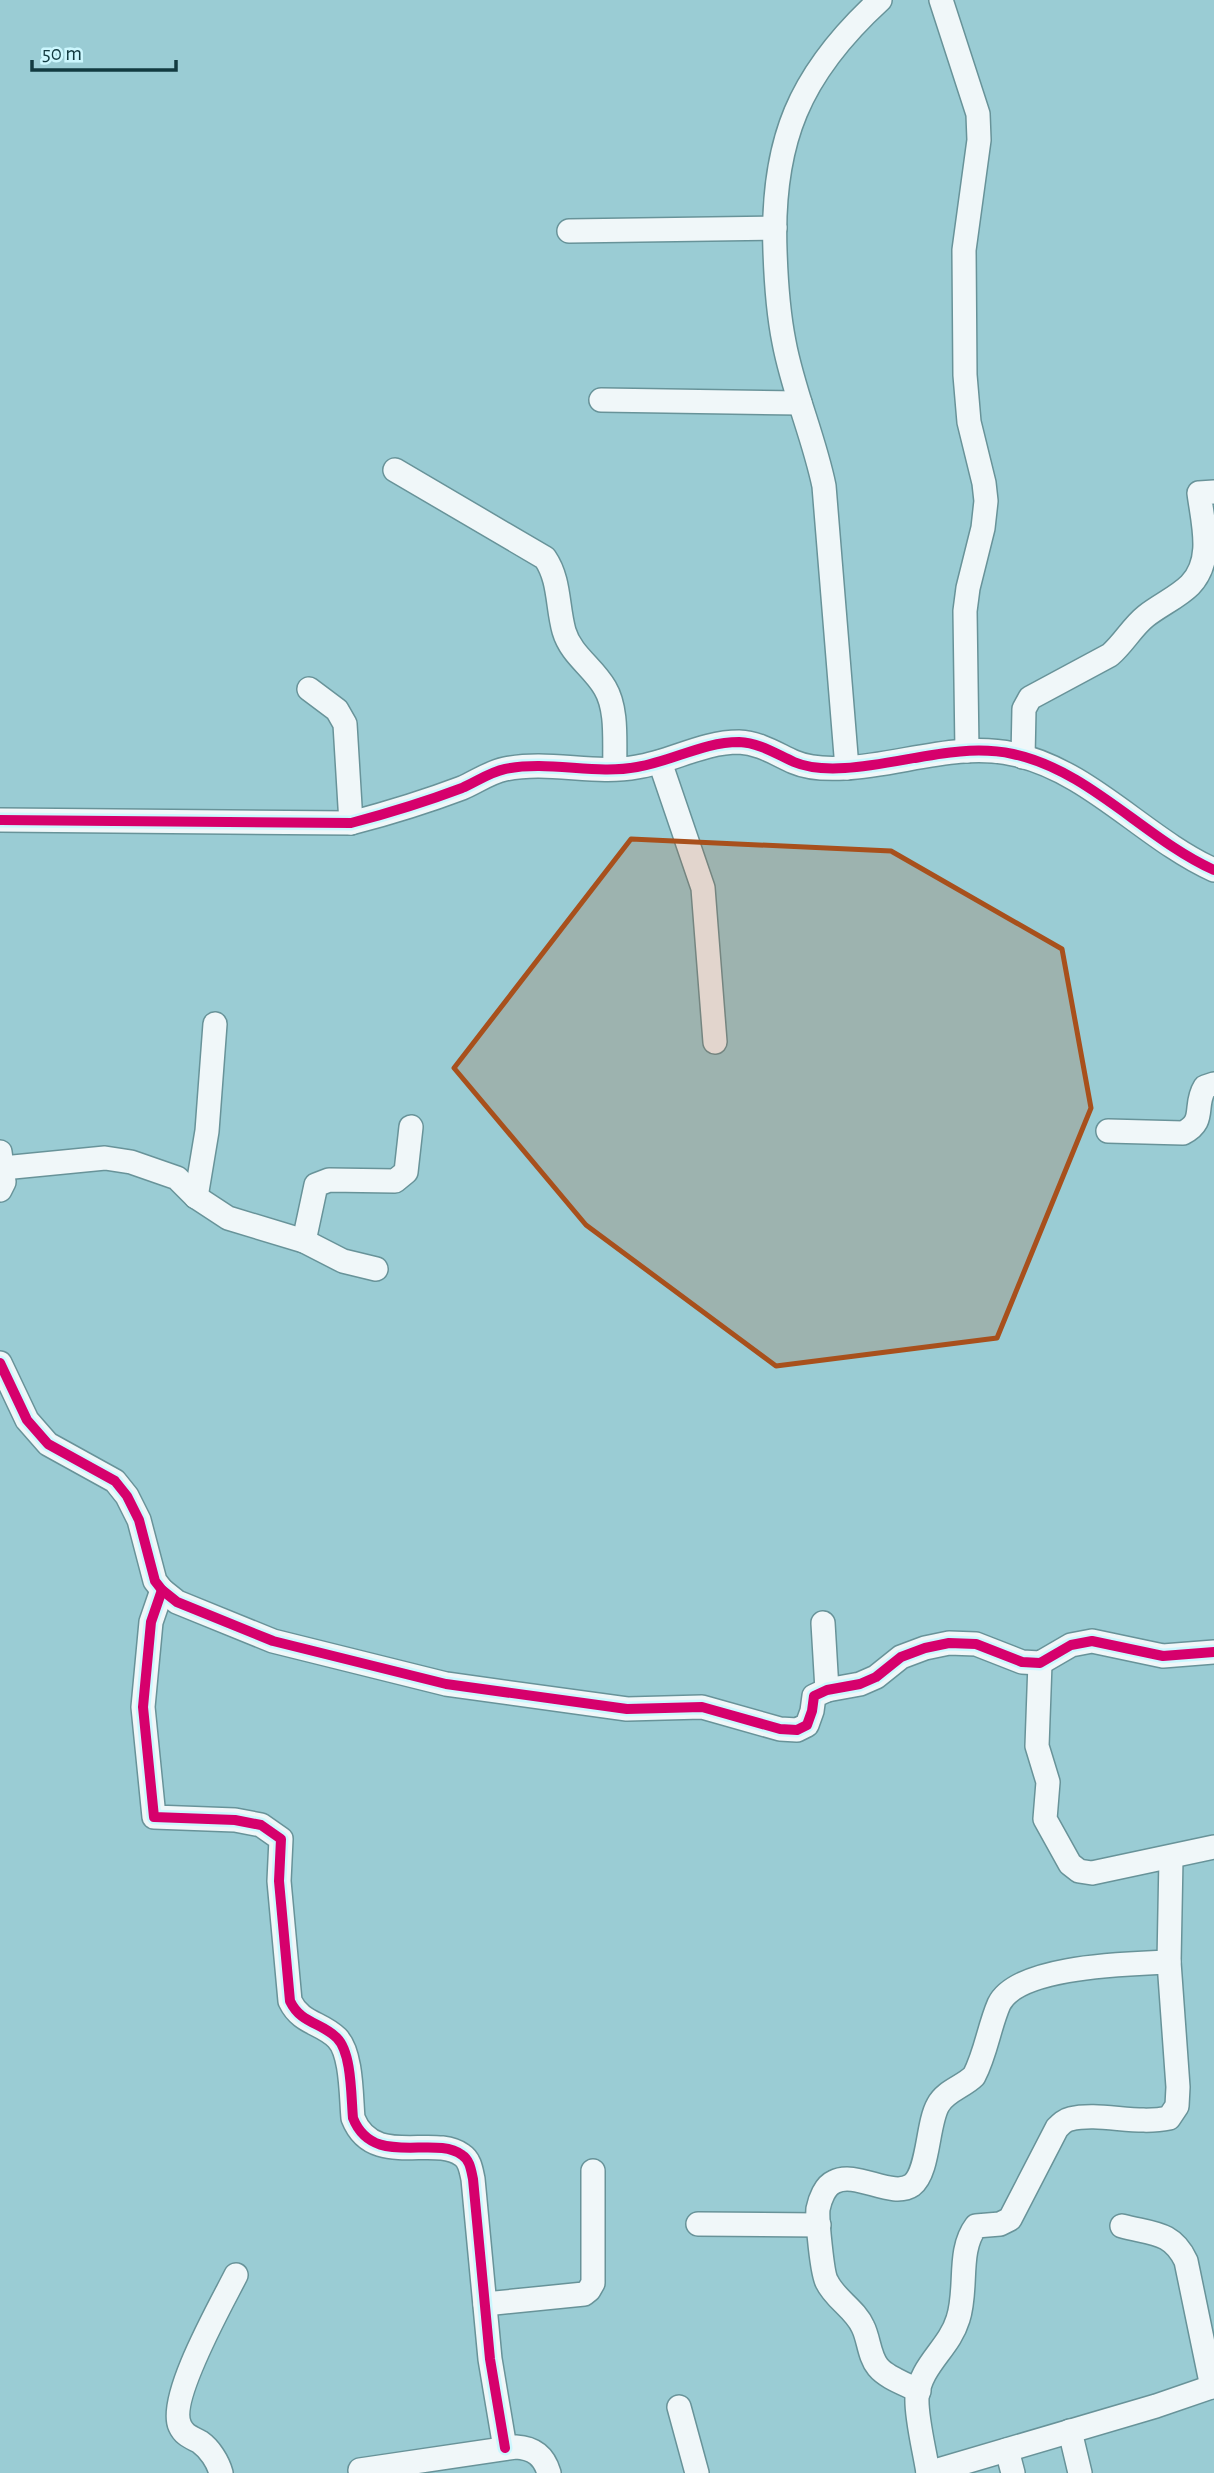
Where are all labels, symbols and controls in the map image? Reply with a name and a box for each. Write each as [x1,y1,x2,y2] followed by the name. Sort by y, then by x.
[32,28,175,72] scale bar
[42,43,82,64] text: 50 m

